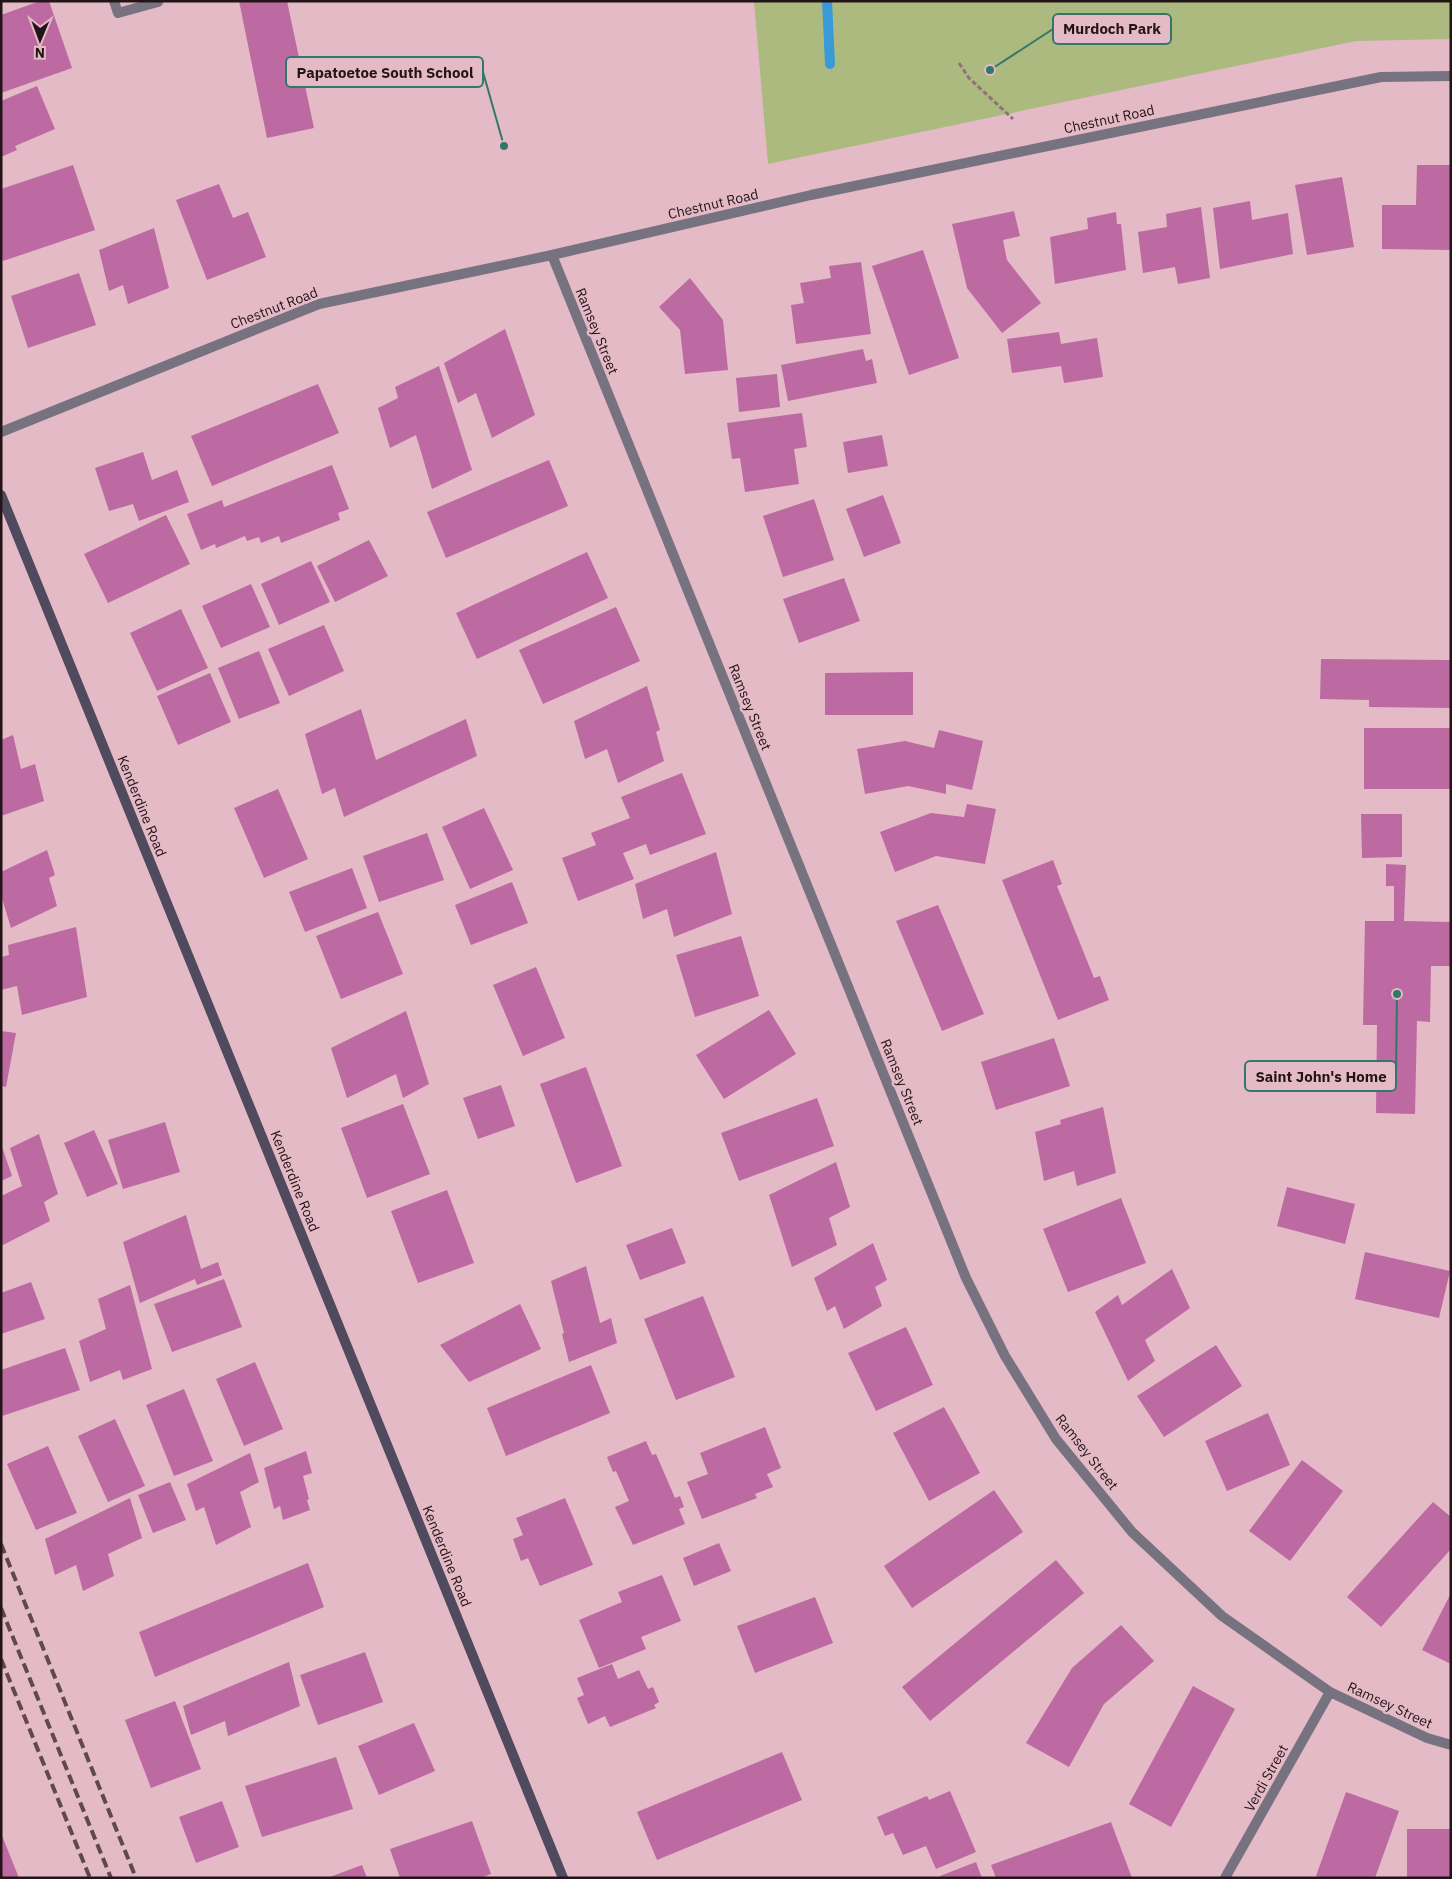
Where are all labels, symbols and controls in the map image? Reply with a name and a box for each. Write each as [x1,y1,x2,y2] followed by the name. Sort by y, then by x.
[1053,14,1171,44] callout: Murdoch Park
[15,15,65,65] north arrow
[1063,19,1161,38] text: Murdoch Park
[35,44,45,62] text: N
[286,57,483,87] callout: Papatoetoe South School
[297,63,474,82] text: Papatoetoe South School
[1062,101,1156,137] street label: Chestnut Road
[666,185,760,223] street label: Chestnut Road
[228,283,320,333] street label: Chestnut Road
[571,285,623,377] street label: Ramsey Street
[724,661,776,753] street label: Ramsey Street
[113,753,171,859] street label: Kenderdine Road
[876,1036,928,1128] street label: Ramsey Street
[1245,1061,1396,1091] callout: Saint John's Home
[1255,1067,1387,1086] text: Saint John's Home
[266,1128,324,1234] street label: Kenderdine Road
[1052,1410,1122,1494] street label: Ramsey Street
[418,1503,476,1609] street label: Kenderdine Road
[1345,1677,1435,1733] street label: Ramsey Street
[1240,1741,1292,1815] street label: Verdi Street

